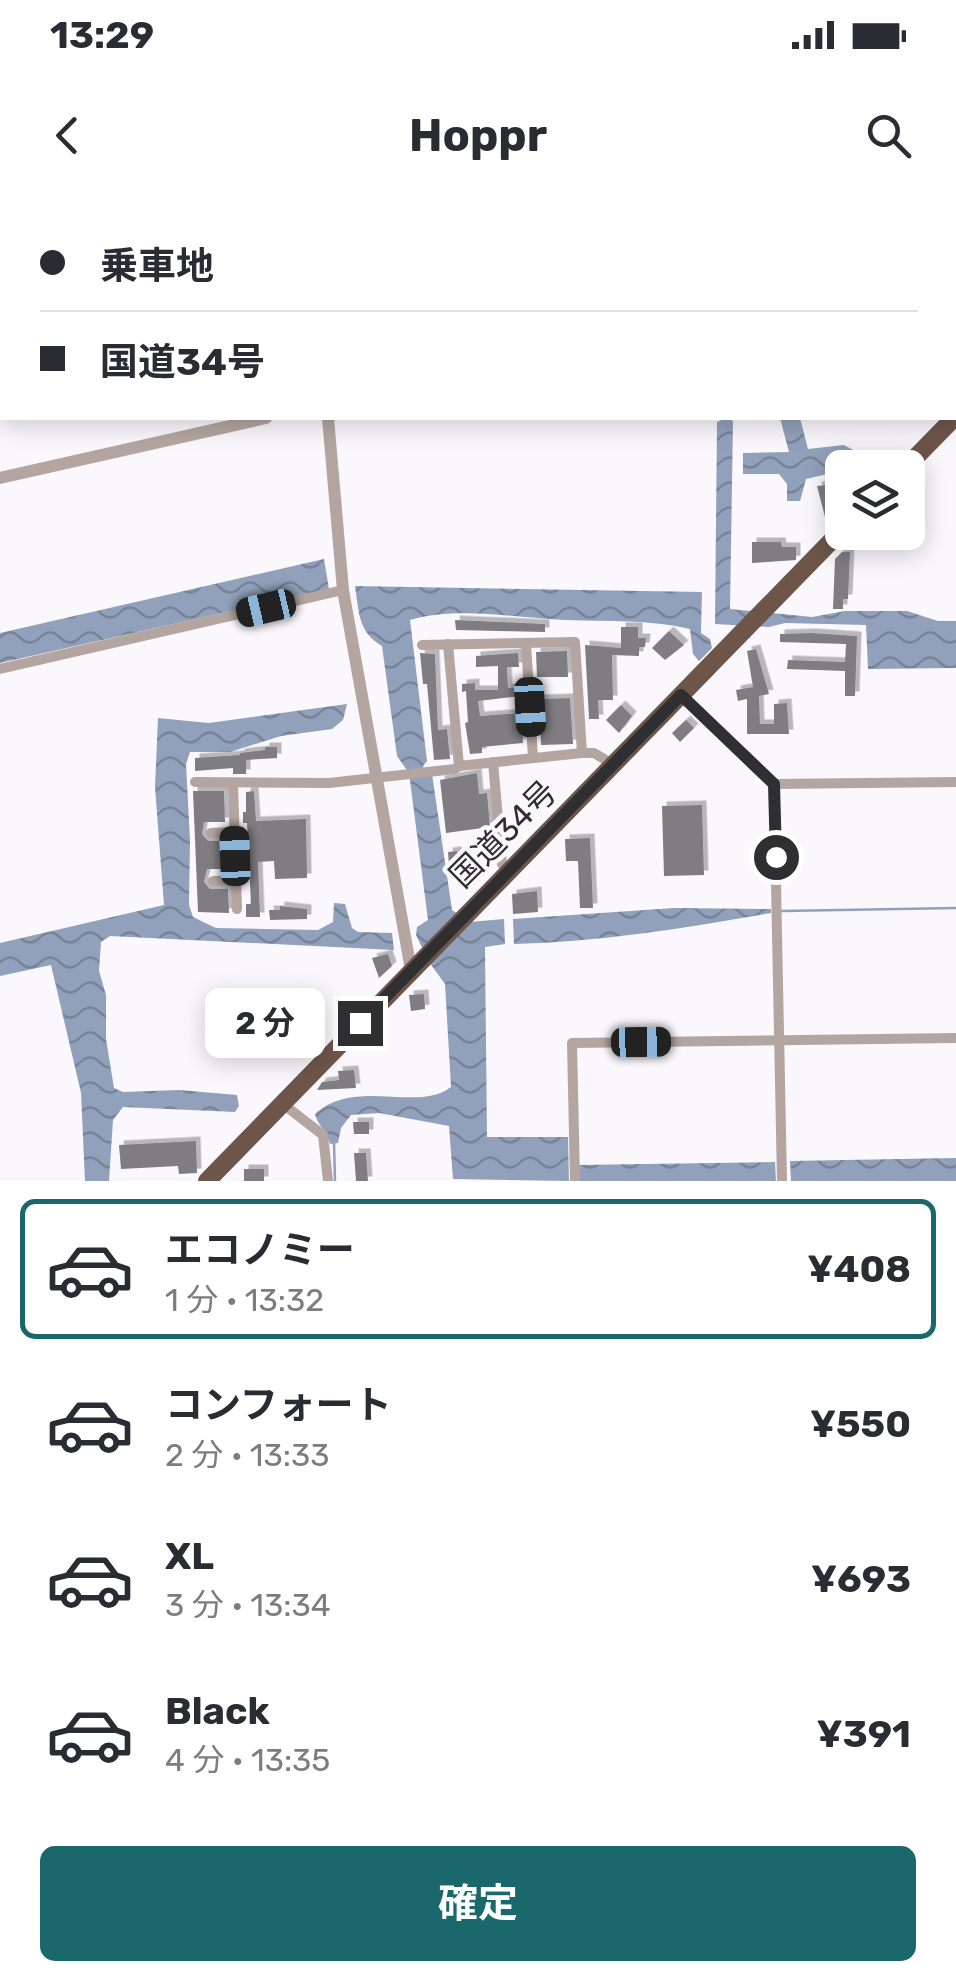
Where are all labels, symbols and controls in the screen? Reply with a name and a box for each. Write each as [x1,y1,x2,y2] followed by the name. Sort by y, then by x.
[50,12,154,58] text: 13:29
[40,108,95,163] icon: back
[861,108,916,163] icon: search
[409,109,547,162] text: Hoppr
[100,243,214,289] text: 乗車地
[100,339,265,385] text: 国道34号
[825,450,925,550] map controls
[825,450,925,550] button: layers
[233,587,299,629] car
[513,676,547,738] car
[442,773,564,895] street label: 国道34号
[219,825,251,887] car
[754,835,799,880] route start
[205,988,325,1058] callout: 2 分
[338,1001,383,1046] route end
[235,1004,295,1042] text: 2 分
[611,1026,671,1058] car
[45,1224,135,1314] icon: car
[165,1227,355,1273] text: エコノミー
[807,1246,911,1292] text: ¥408
[165,1281,324,1319] text: 1 分 · 13:32
[45,1379,135,1469] icon: car
[165,1382,392,1428] text: コンフォート
[810,1401,911,1447] text: ¥550
[165,1436,329,1474] text: 2 分 · 13:33
[165,1533,214,1579] text: XL
[45,1534,135,1624] icon: car
[811,1556,911,1602] text: ¥693
[165,1586,331,1624] text: 3 分 · 13:34
[165,1688,270,1734] text: Black
[45,1689,135,1779] icon: car
[817,1711,911,1757] text: ¥391
[165,1741,330,1779] text: 4 分 · 13:35
[40,1846,916,1961] button: 確定

